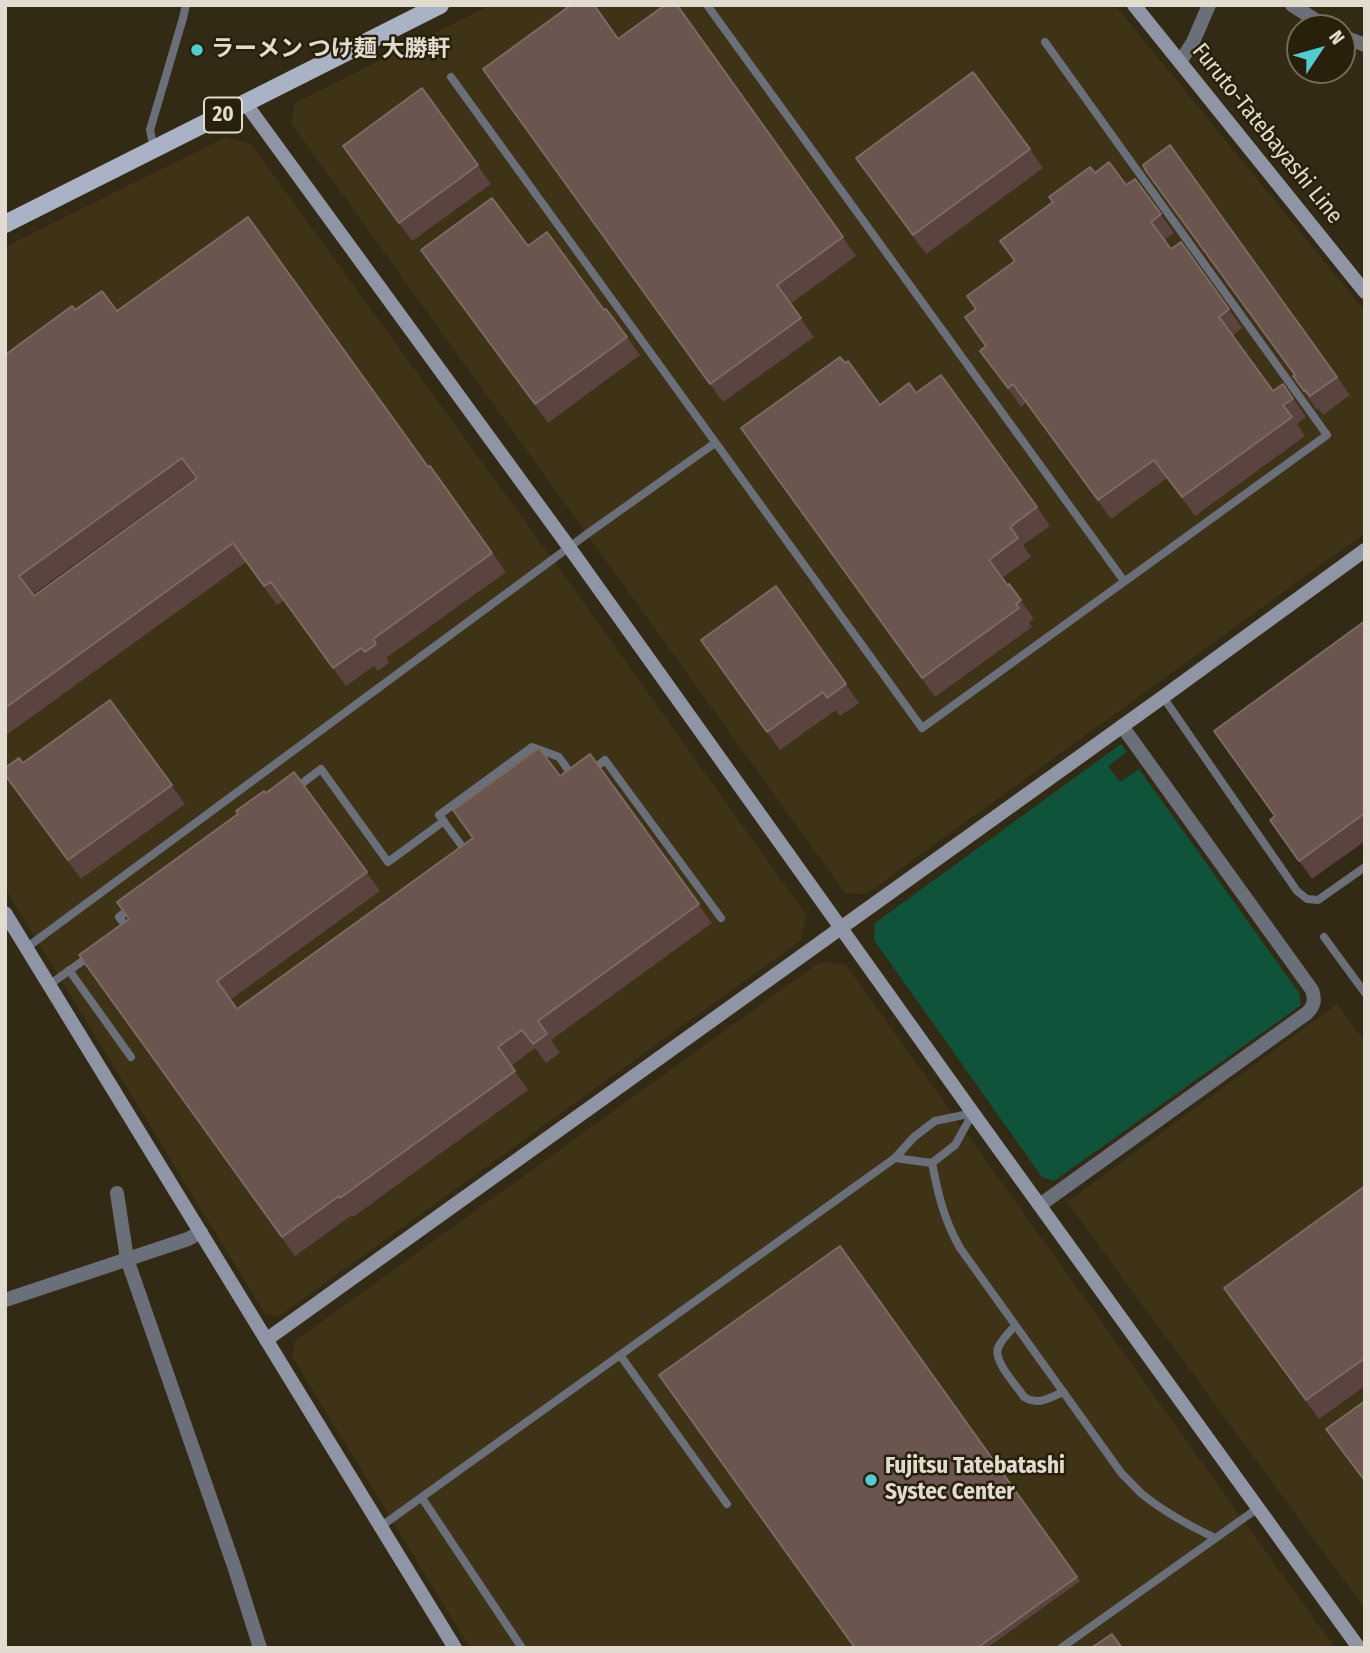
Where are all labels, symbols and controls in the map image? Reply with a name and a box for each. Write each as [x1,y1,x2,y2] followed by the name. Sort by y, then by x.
[1286,14,1356,84] north arrow
[1324,26,1349,49] text: N
[211,36,451,64] place label: ラーメン つけ麺 大勝軒
[1186,38,1348,230] street label: Furuto-Tatebayashi Line
[189,42,205,58] marker: ラーメン つけ麺 大勝軒
[204,97,242,132] road number: 20
[885,1453,1065,1507] place label: Fujitsu Tatebatashi Systec Center
[863,1472,879,1488] marker: Fujitsu Tatebatashi Systec Center

